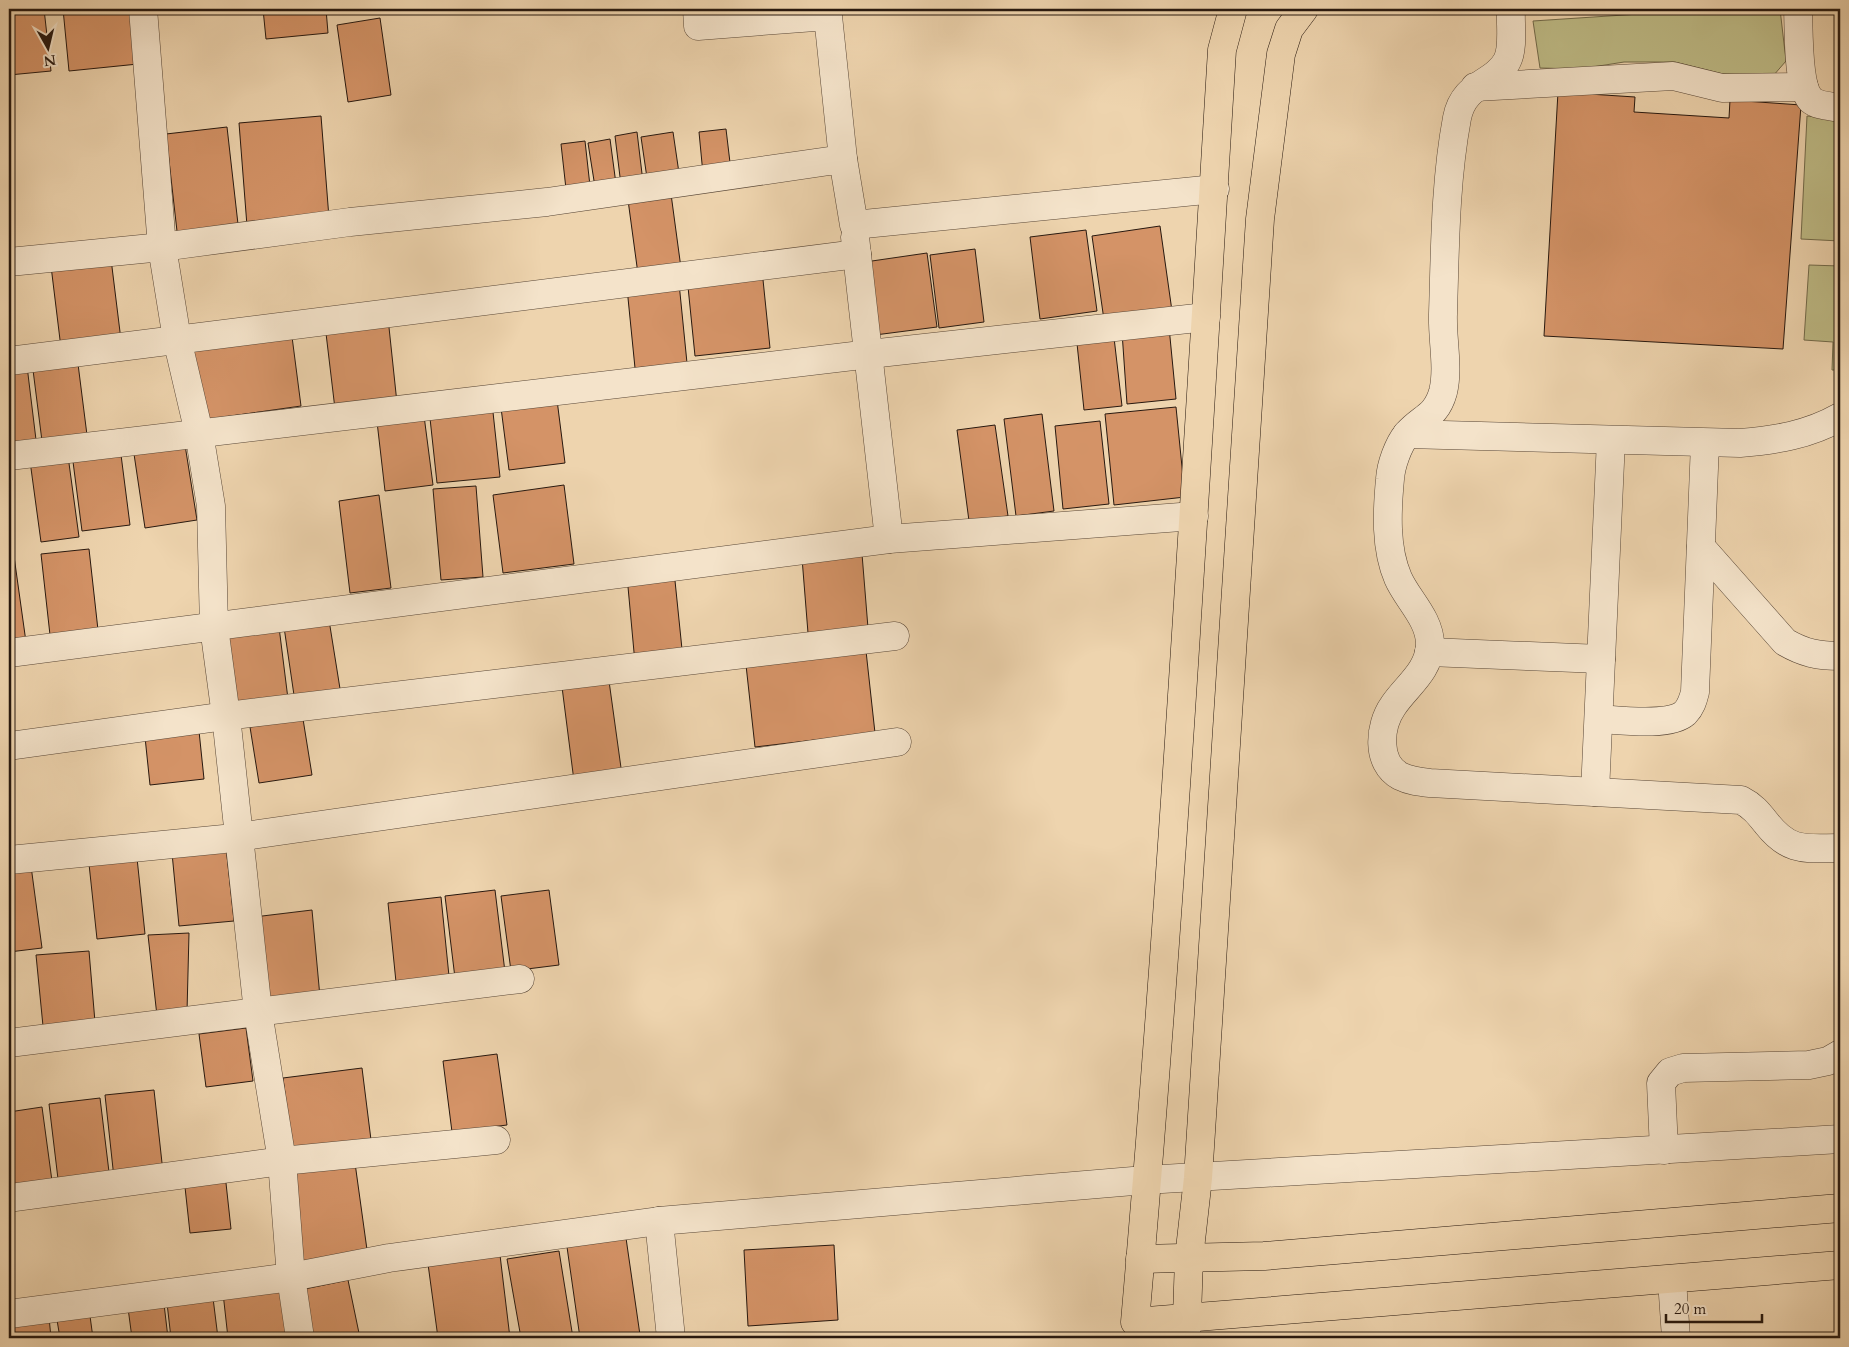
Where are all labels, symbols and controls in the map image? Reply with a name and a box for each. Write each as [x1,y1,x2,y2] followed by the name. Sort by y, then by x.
[22,22,72,72] north arrow
[42,50,57,71] text: N
[1666,1292,1763,1324] scale bar
[1674,1299,1706,1319] text: 20 m

